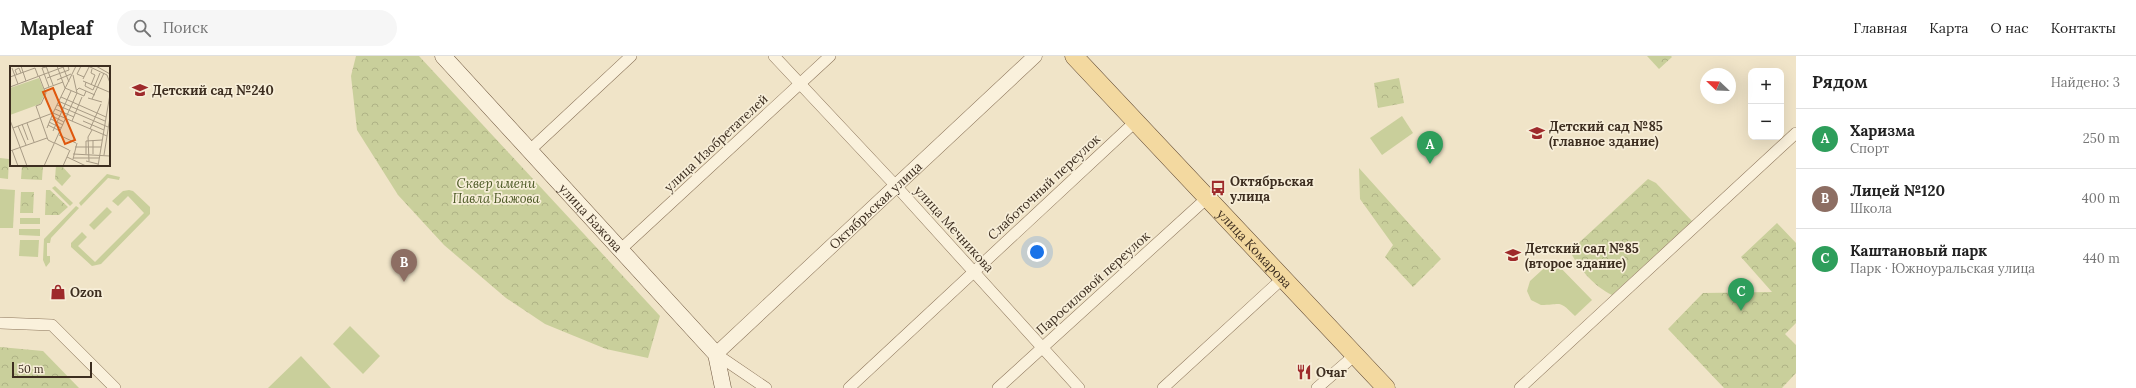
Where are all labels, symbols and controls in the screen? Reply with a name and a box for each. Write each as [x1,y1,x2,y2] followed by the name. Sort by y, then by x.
[117,10,397,46] search box
[20,16,93,40] text: Mapleaf
[131,17,153,39] icon: search
[163,18,208,37] text: Поиск
[1853,19,1907,37] text: Главная
[1929,19,1969,37] text: Карта
[1991,19,2029,37] text: О нас
[2051,19,2116,37] text: Контакты
[10,66,110,166] inset map
[1700,68,1736,104] north arrow
[1748,68,1784,140] map controls
[1748,68,1784,104] button: +
[1812,71,1868,93] text: Рядом
[2051,74,2120,91] text: Найдено: 3
[131,81,149,99] school or university icon: Детский сад №240
[152,82,274,99] place label: Детский сад №240
[660,90,772,196] street label: улица Изобретателей
[1748,104,1784,140] button: −
[1549,118,1663,150] place label: Детский сад №85 (главное здание)
[1850,121,1915,140] text: Харизма
[1528,124,1546,142] school or university icon: Детский сад №85 (главное здание)
[984,130,1104,244] street label: Слаботочный переулок
[1821,130,1829,147] text: A
[2083,130,2120,147] text: 250 m
[1417,131,1443,164] pin: A
[1850,140,1889,157] text: Спорт
[825,158,925,253] street label: Октябрьская улица
[1230,173,1314,205] place label: Октябрьская улица
[452,175,540,207] park label: Сквер имени Павла Бажова
[1209,179,1227,197] bus stop icon: Октябрьская улица
[555,180,627,255] street label: улица Бажова
[1850,181,1945,200] text: Лицей №120
[910,182,998,276] street label: улица Мечникова
[1821,190,1829,207] text: B
[2082,190,2120,207] text: 400 m
[1850,200,1892,217] text: Школа
[1214,205,1296,292] street label: улица Комарова
[1033,227,1153,339] street label: Паросиловой переулок
[1525,240,1639,272] place label: Детский сад №85 (второе здание)
[1850,241,1987,260] text: Каштановый парк
[1027,242,1047,262] your location
[1504,246,1522,264] school or university icon: Детский сад №85 (второе здание)
[391,249,417,282] pin: B
[1821,250,1829,267] text: C
[2083,250,2120,267] text: 440 m
[1850,260,2035,277] text: Парк · Южноуральская улица
[1728,278,1754,311] pin: C
[49,283,67,301] shop icon: Ozon
[70,284,103,301] place label: Ozon
[12,360,92,379] scale bar
[18,362,44,376] text: 50 m
[1295,363,1313,381] restaurant icon: Очаг
[1316,364,1348,381] place label: Очаг

